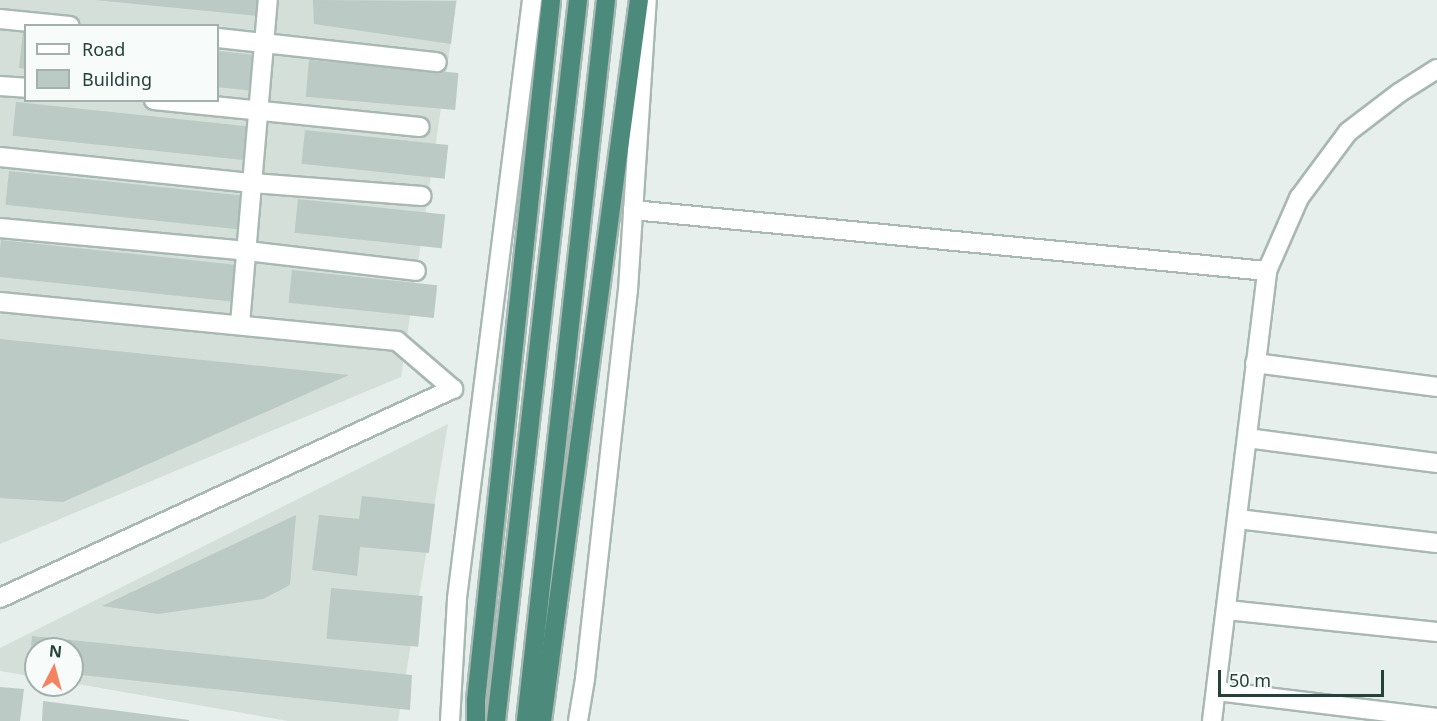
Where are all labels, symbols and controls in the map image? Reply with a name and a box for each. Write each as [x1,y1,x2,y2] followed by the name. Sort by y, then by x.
[24,24,219,102] legend
[82,37,125,61] text: Road
[82,67,152,91] text: Building
[24,637,84,697] north arrow
[48,639,63,663] text: N
[1221,658,1388,696] scale bar
[1229,668,1271,692] text: 50 m

